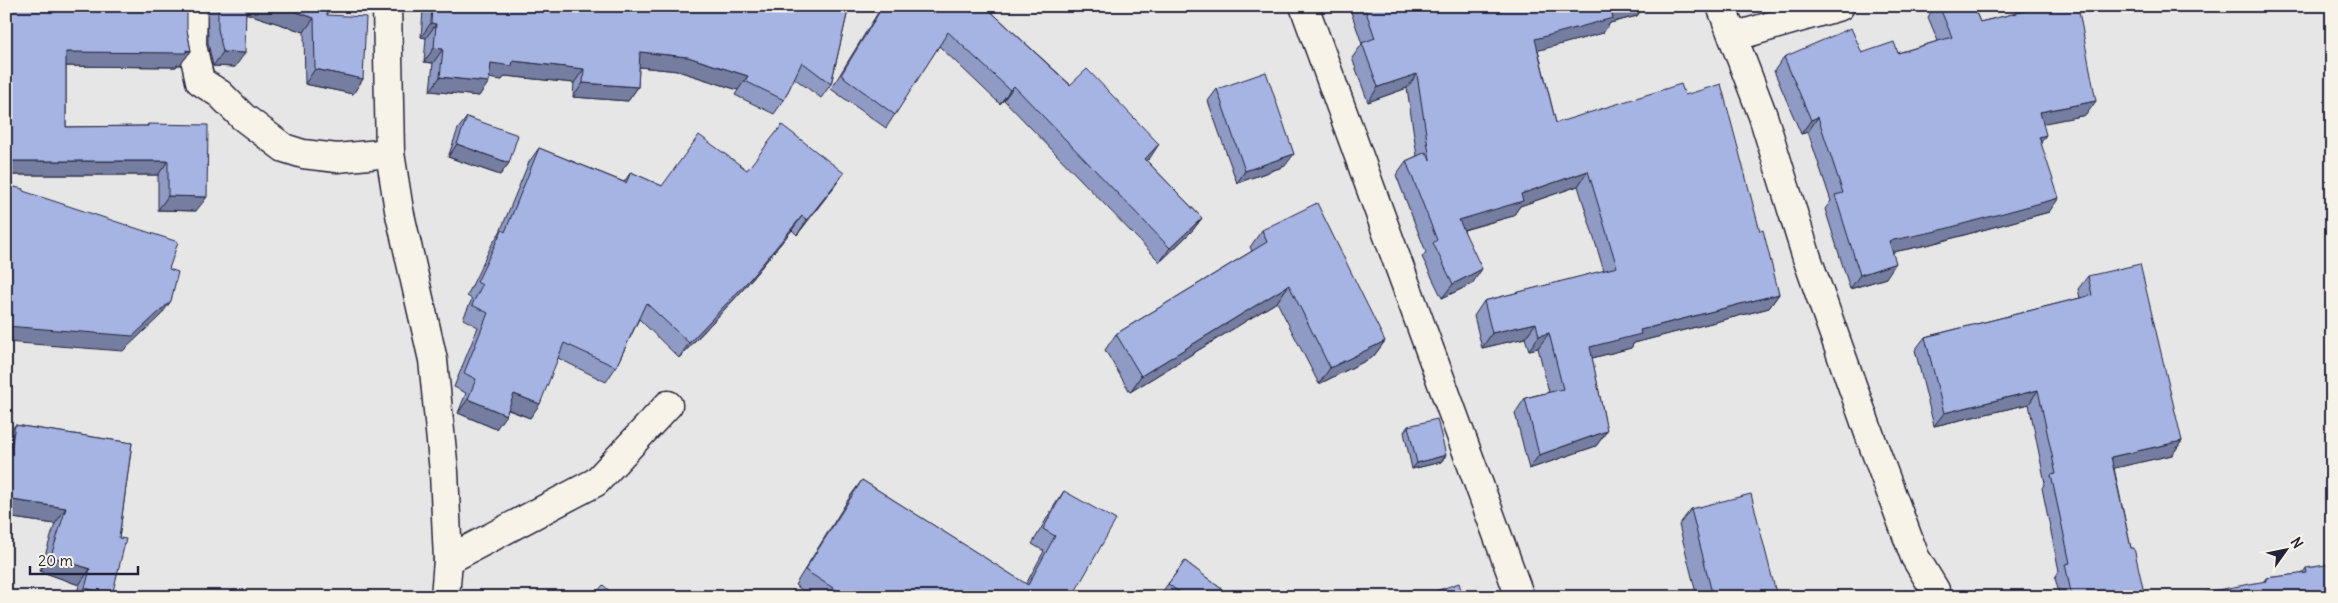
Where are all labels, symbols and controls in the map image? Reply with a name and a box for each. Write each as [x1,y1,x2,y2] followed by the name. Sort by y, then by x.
[2260,526,2310,576] north arrow
[2287,534,2307,552] text: N
[30,543,138,575] scale bar
[38,551,73,570] text: 20 m

